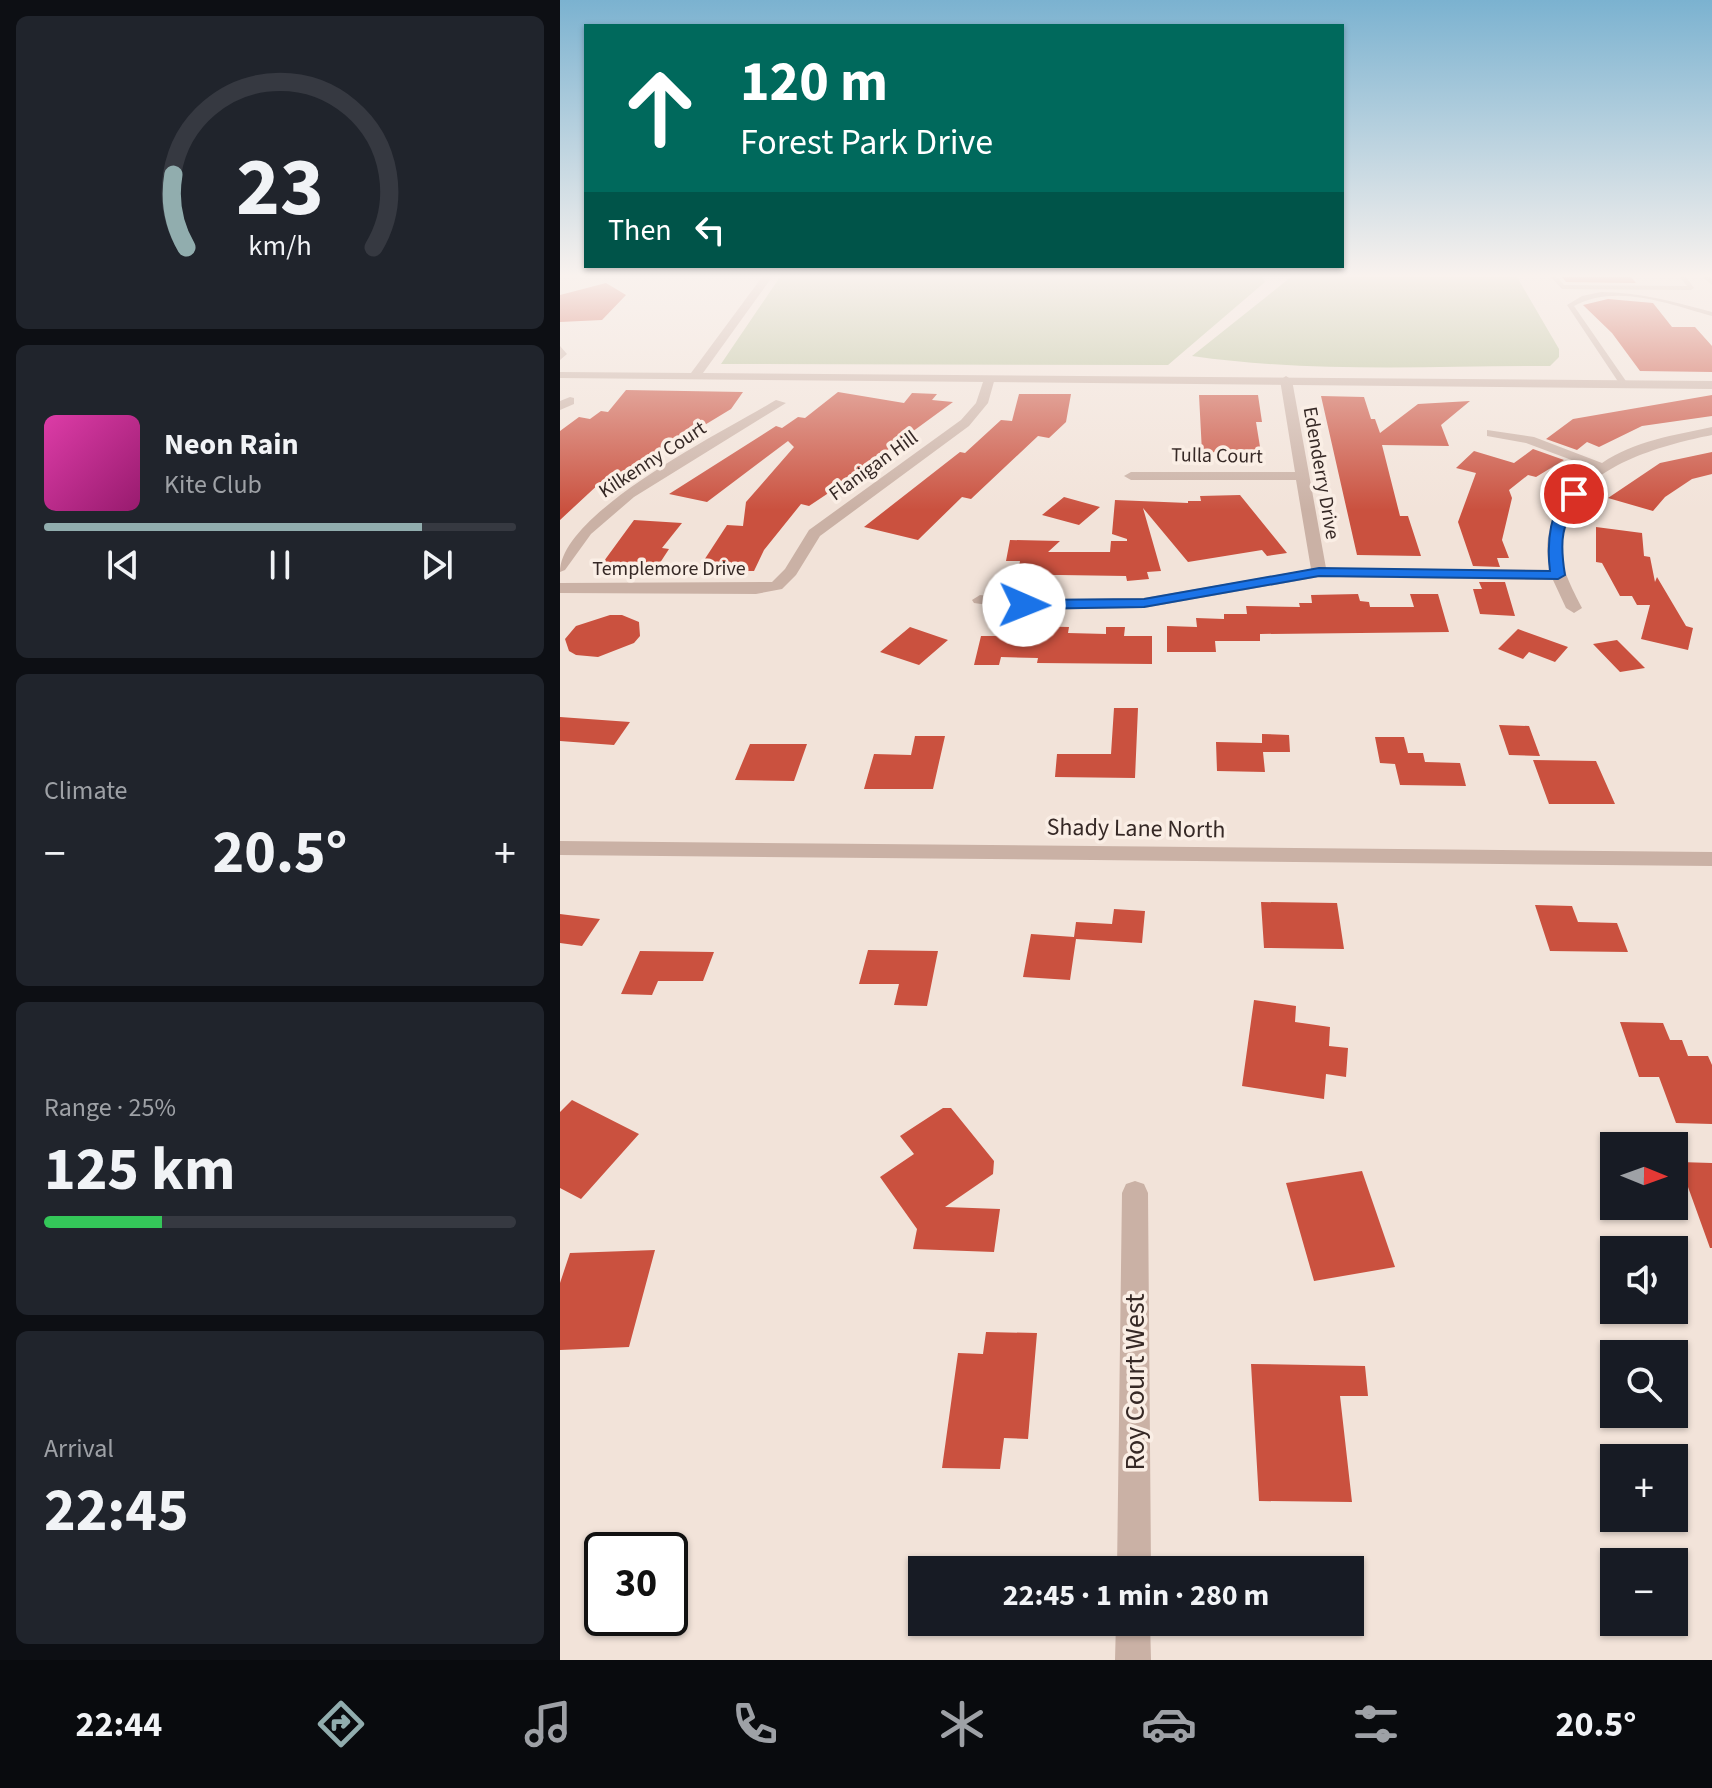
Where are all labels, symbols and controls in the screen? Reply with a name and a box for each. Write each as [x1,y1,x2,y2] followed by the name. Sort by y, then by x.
[740,43,888,122] text: 120 m
[608,56,712,160] icon: ahead
[740,117,993,168] text: Forest Park Drive
[236,129,324,247] text: 23
[688,208,732,252] icon: left
[608,209,672,252] text: Then
[248,227,312,267] text: km/h
[1296,405,1346,542] street label: Edenderry Drive
[593,414,712,505] street label: Kilkenny Court
[164,423,299,466] text: Neon Rain
[823,424,924,508] street label: Flanigan Hill
[1171,441,1263,471] street label: Tulla Court
[1540,460,1608,528] pin
[164,466,262,503] text: Kite Club
[1552,472,1596,516] icon: arrive
[101,543,145,587] icon: previous
[258,543,302,587] icon: pause
[415,543,459,587] icon: next
[592,555,746,583] street label: Templemore Drive
[982,563,1066,647] position arrow
[44,772,128,809] text: Climate
[1046,809,1226,848] street label: Shady Lane North
[213,811,347,896] text: 20.5°
[44,823,66,886] text: −
[494,823,516,886] text: +
[44,1089,176,1126] text: Range · 25%
[44,1128,235,1213] text: 125 km
[1600,1132,1688,1220] north arrow
[1600,1132,1688,1636] map controls
[1600,1236,1688,1324] button: sound
[1115,1293,1155,1471] street label: Roy Court West
[1600,1340,1688,1428] button: search
[44,1430,114,1467] text: Arrival
[1600,1444,1688,1532] button: +
[44,1469,189,1554] text: 22:45
[584,1532,688,1636] speed limit sign: 30
[1600,1548,1688,1636] button: −
[1003,1574,1269,1617] text: 22:45 · 1 min · 280 m
[313,1696,369,1752] icon: directions
[520,1696,576,1752] icon: music
[727,1696,783,1752] icon: phone
[934,1696,990,1752] icon: climate
[1141,1696,1197,1752] icon: car
[1348,1696,1404,1752] icon: filters
[76,1699,162,1750] text: 22:44
[1555,1699,1636,1750] text: 20.5°

